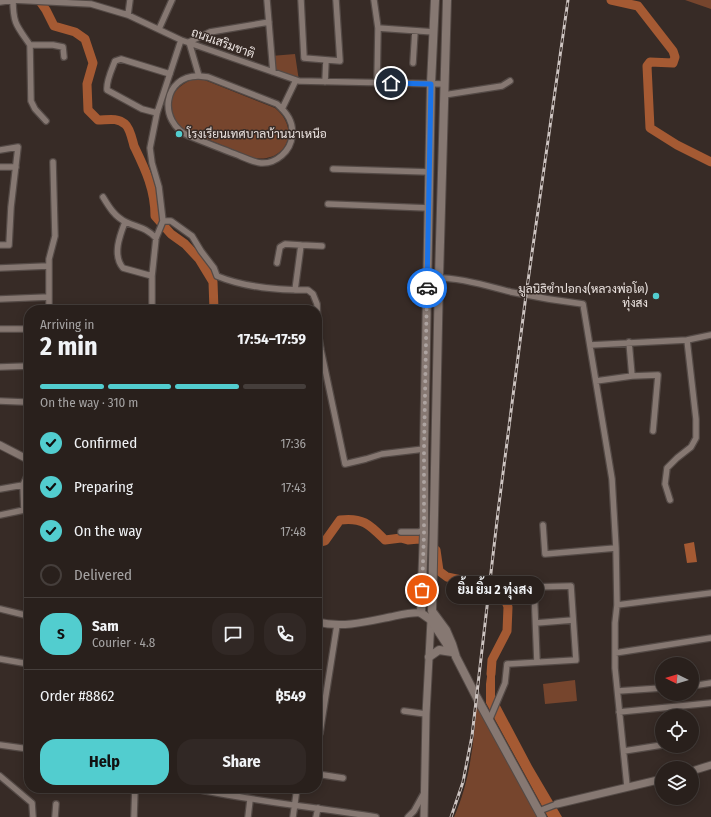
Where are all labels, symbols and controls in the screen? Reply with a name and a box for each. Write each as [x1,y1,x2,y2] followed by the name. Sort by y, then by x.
[189,25,257,61] street label: ถนนเสริมชาติ
[374,66,408,100] pin
[380,72,402,94] icon: home
[186,126,327,141] place label: โรงเรียนเทศบาลบ้านนาเหนือ
[174,129,184,139] marker: โรงเรียนเทศบาลบ้านนาเหนือ
[407,268,447,308] courier
[416,277,438,299] icon: car
[518,281,648,312] place label: มูลนิธิซำปอกง(หลวงพ่อโต) ทุ่งสง
[651,291,661,301] marker: มูลนิธิซำปอกง(หลวงพ่อโต) ทุ่งสง
[40,317,94,332] text: Arriving in
[237,330,306,348] text: 17:54–17:59
[40,331,98,362] text: 2 min
[40,395,138,410] text: On the way · 310 m
[40,432,62,454] icon: check
[74,434,137,452] text: Confirmed
[280,436,306,451] text: 17:36
[40,476,62,498] icon: check
[74,478,133,496] text: Preparing
[281,480,306,495] text: 17:43
[40,520,62,542] icon: check
[74,522,142,540] text: On the way
[280,524,306,539] text: 17:48
[74,566,132,584] text: Delivered
[405,573,439,607] pin
[446,576,544,604] callout: ยิ้ม ยิ้ม 2 ทุ่งสง
[411,579,433,601] icon: bag
[458,582,532,597] text: ยิ้ม ยิ้ม 2 ทุ่งสง
[212,613,254,655] button: chat
[264,613,306,655] button: phone
[92,617,119,635] text: Sam
[57,625,65,643] text: S
[92,635,155,650] text: Courier · 4.8
[655,657,699,701] north arrow
[655,657,699,805] map controls
[40,687,114,705] text: Order #8862
[275,687,306,705] text: ฿549
[655,709,699,753] button: locate
[40,739,169,785] button: Help
[177,739,306,785] button: Share
[655,761,699,805] button: layers

